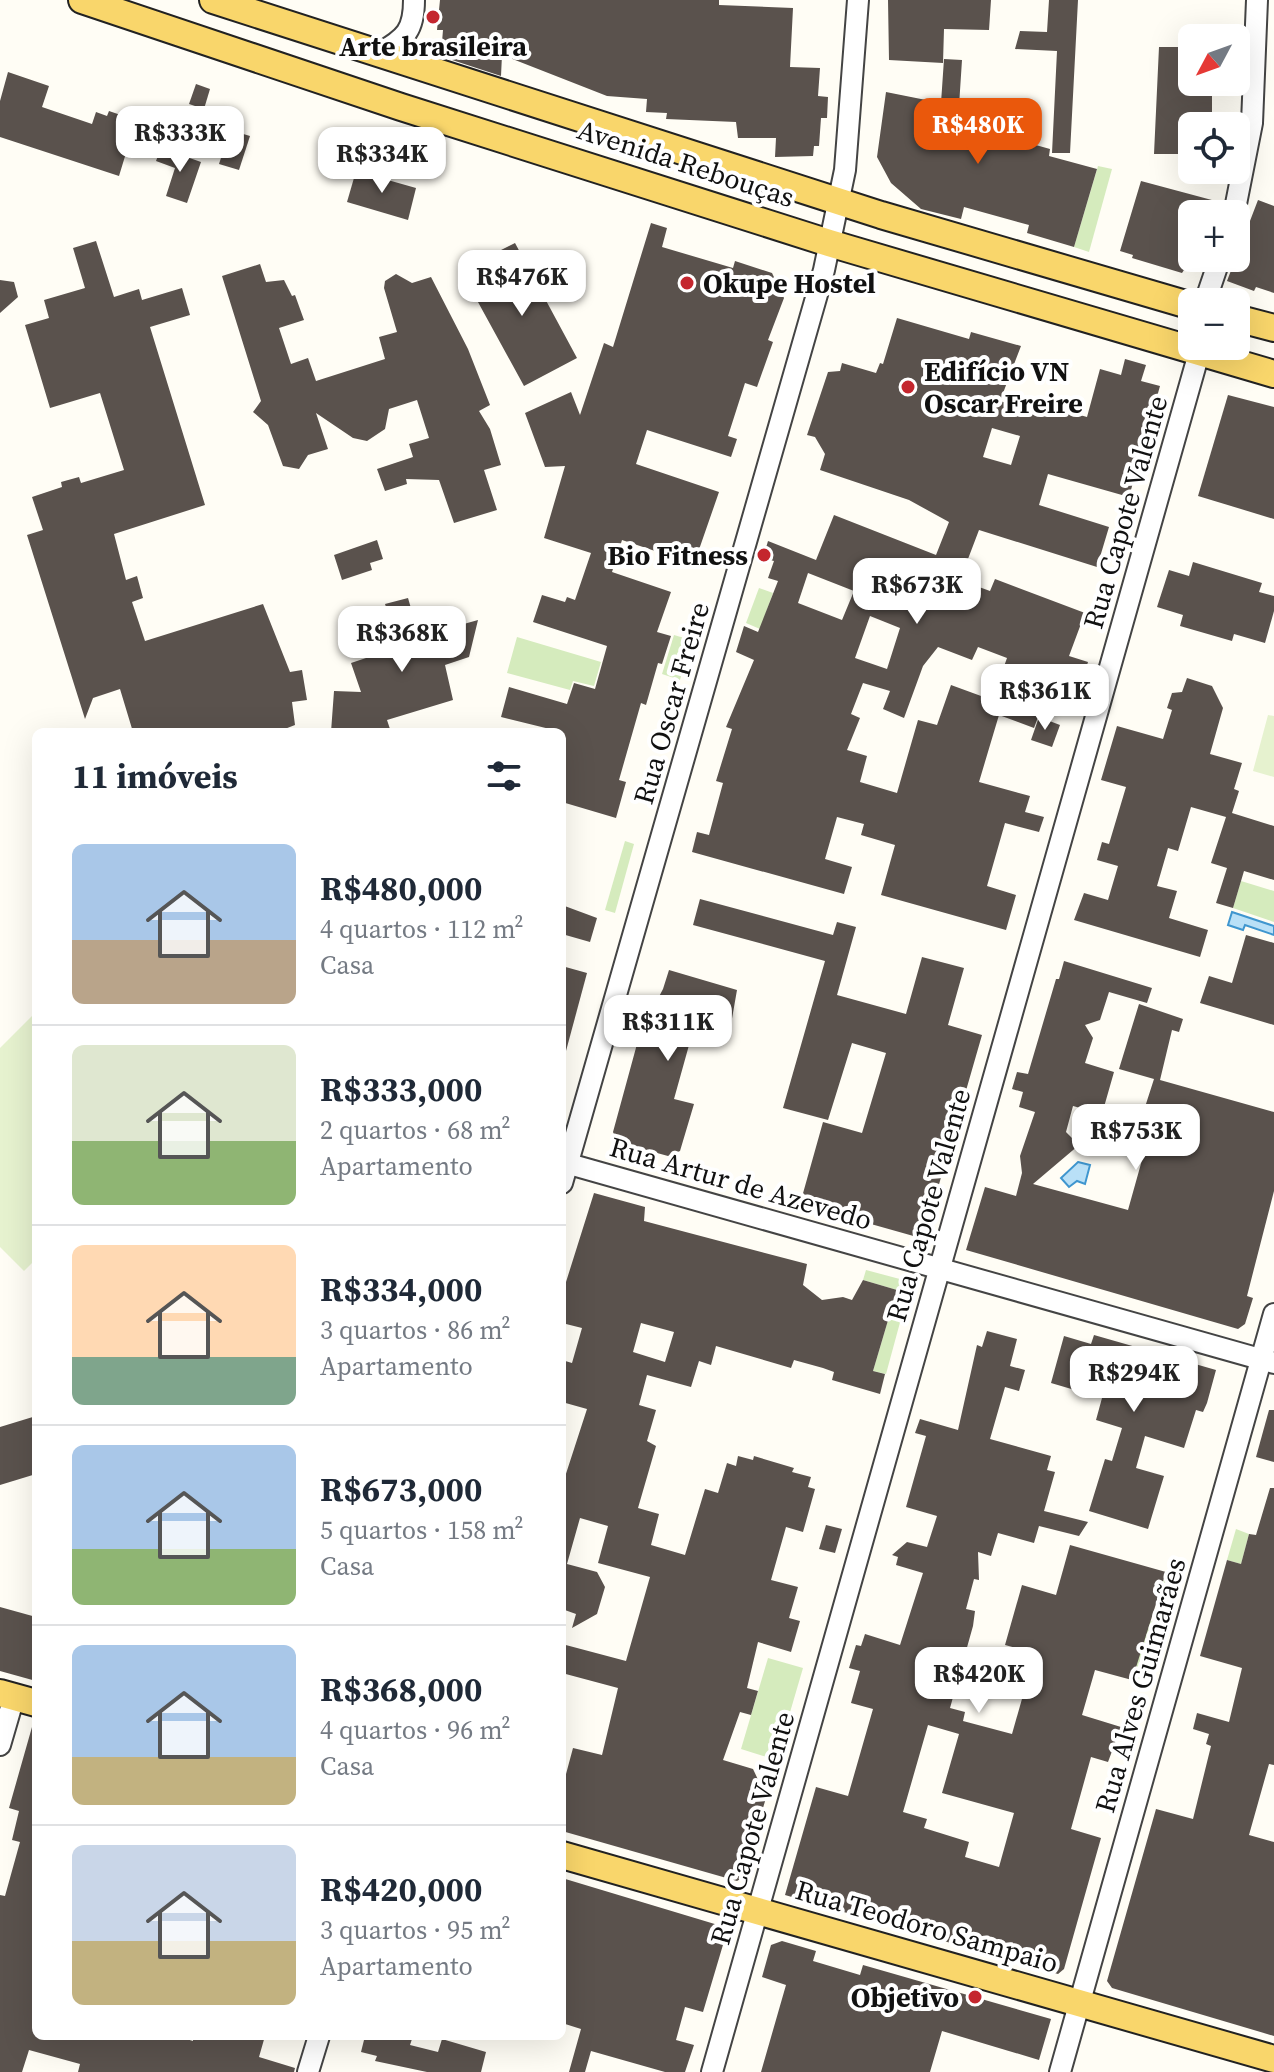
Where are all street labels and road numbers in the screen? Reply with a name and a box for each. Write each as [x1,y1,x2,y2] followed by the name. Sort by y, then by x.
[573,110,799,216] street label: Avenida Rebouças
[1074,391,1176,633] street label: Rua Capote Valente
[624,597,718,809] street label: Rua Oscar Freire
[877,1084,979,1326] street label: Rua Capote Valente
[606,1127,876,1239] street label: Rua Artur de Azevedo
[1085,1553,1195,1817] street label: Rua Alves Guimarães
[701,1707,803,1949] street label: Rua Capote Valente
[791,1870,1063,1982] street label: Rua Teodoro Sampaio

